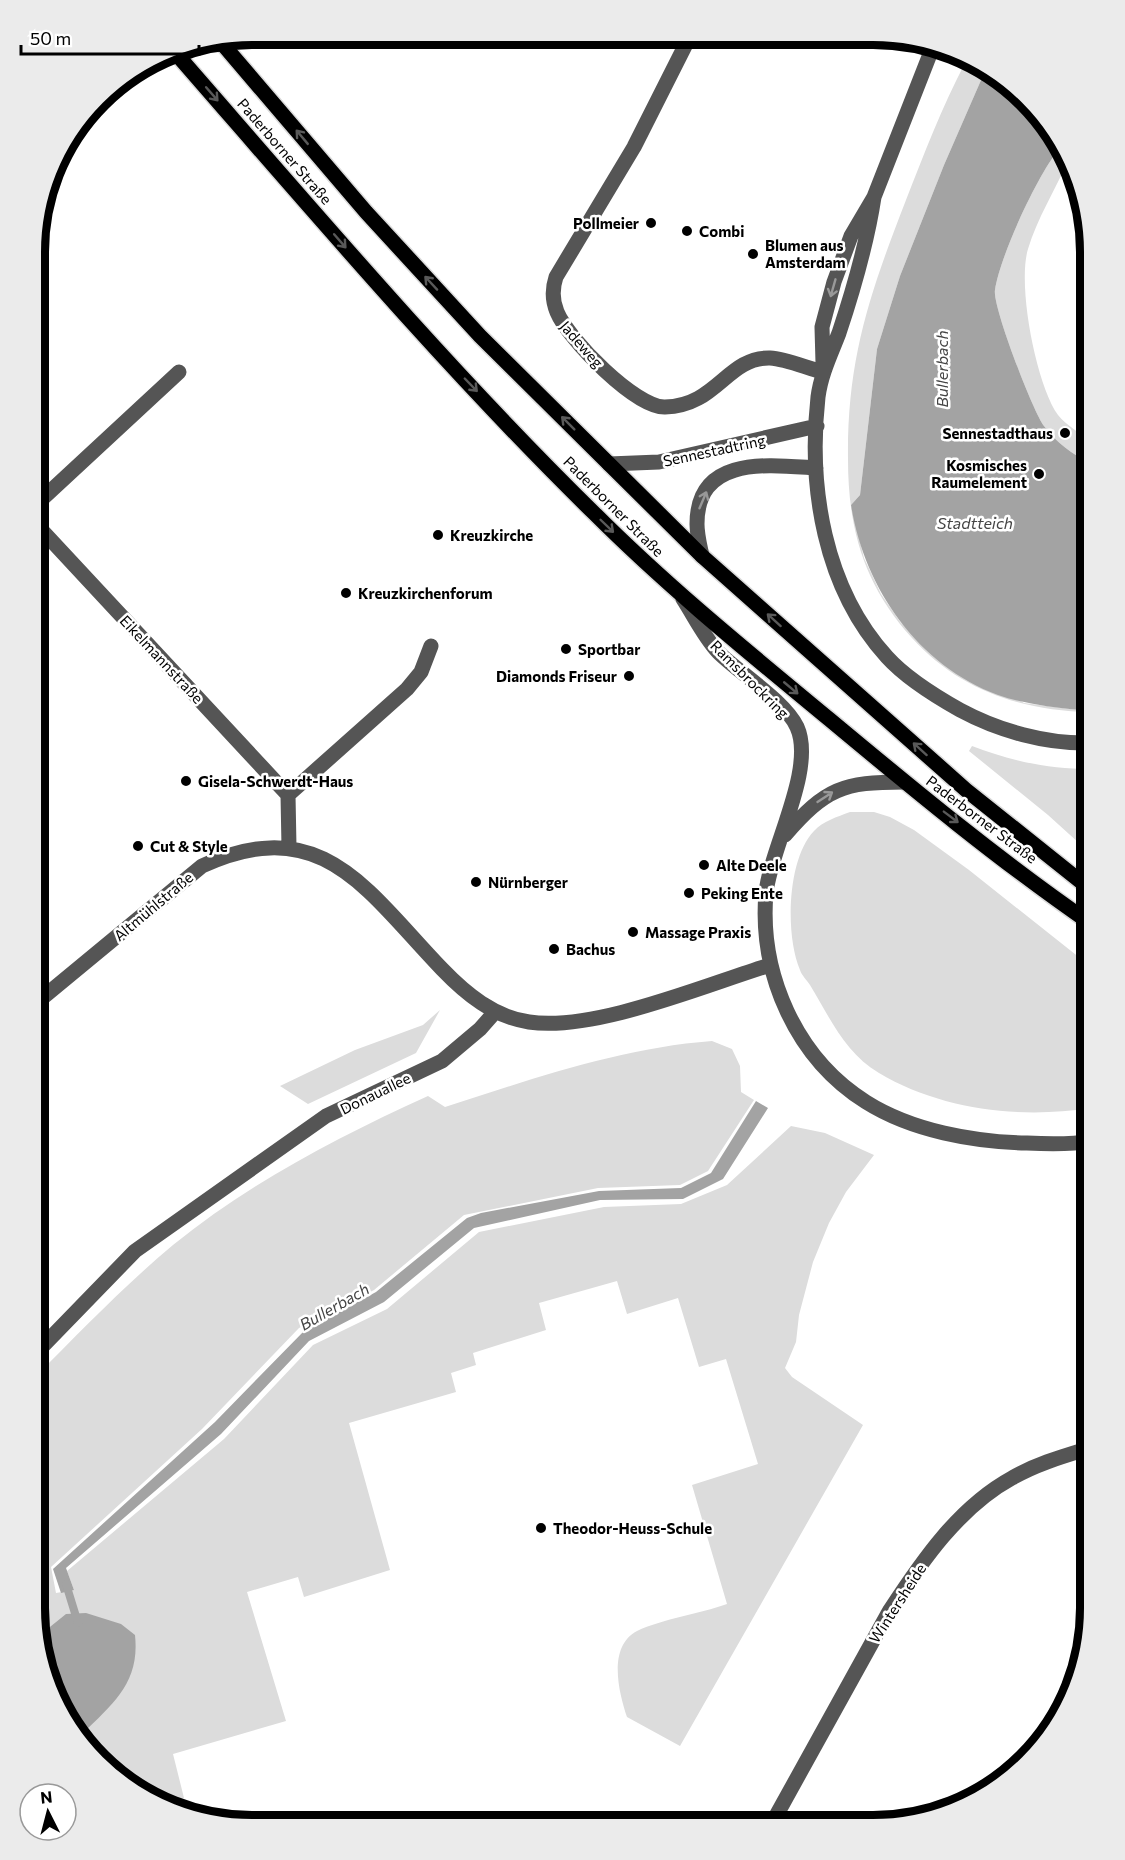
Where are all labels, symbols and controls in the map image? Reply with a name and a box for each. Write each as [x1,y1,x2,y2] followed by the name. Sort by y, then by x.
[21,18,200,56] scale bar
[30,27,71,49] text: 50 m
[205,86,218,102] one-way arrow
[234,94,336,208] street label: Paderborner Straße
[296,129,309,145] one-way arrow
[573,214,639,232] place label: Pollmeier
[644,216,658,230] marker: Pollmeier
[699,222,744,240] place label: Combi
[680,224,694,238] marker: Combi
[333,233,346,249] one-way arrow
[765,236,846,271] place label: Blumen aus Amsterdam
[746,247,760,261] marker: Blumen aus Amsterdam
[424,276,439,291] one-way arrow
[827,278,838,297] one-way arrow
[557,317,607,371] street label: Jadeweg
[932,330,951,408] water label: Bullerbach
[464,377,478,392] one-way arrow
[560,416,575,430] one-way arrow
[942,424,1053,442] place label: Sennestadthaus
[1058,426,1072,440] marker: Sennestadthaus
[661,430,767,470] street label: Sennestadtring
[560,452,668,560] street label: Paderborner Straße
[931,456,1027,491] place label: Kosmisches Raumelement
[1032,467,1046,481] marker: Kosmisches Raumelement
[698,491,709,509] one-way arrow
[937,513,1013,532] water label: Stadtteich
[599,518,614,533] one-way arrow
[450,526,533,544] place label: Kreuzkirche
[431,528,445,542] marker: Kreuzkirche
[358,584,493,602] place label: Kreuzkirchenforum
[339,586,353,600] marker: Kreuzkirchenforum
[117,611,208,707] street label: Eikelmannstraße
[767,613,782,627] one-way arrow
[707,636,793,722] street label: Ramsbrockring
[578,640,640,658] place label: Sportbar
[559,642,573,656] marker: Sportbar
[496,667,617,685] place label: Diamonds Friseur
[622,669,636,683] marker: Diamonds Friseur
[783,682,799,695] one-way arrow
[912,743,928,756] one-way arrow
[923,771,1041,867] street label: Paderborner Straße
[198,772,353,790] place label: Gisela-Schwerdt-Haus
[179,774,193,788] marker: Gisela-Schwerdt-Haus
[816,791,833,803] one-way arrow
[943,811,959,824] one-way arrow
[150,837,228,855] place label: Cut & Style
[131,839,145,853] marker: Cut & Style
[716,856,787,874] place label: Alte Deele
[697,858,711,872] marker: Alte Deele
[110,868,196,944] street label: Altmühlstraße
[488,873,568,891] place label: Nürnberger
[469,875,483,889] marker: Nürnberger
[701,884,783,902] place label: Peking Ente
[682,886,696,900] marker: Peking Ente
[645,923,751,941] place label: Massage Praxis
[626,925,640,939] marker: Massage Praxis
[566,940,615,958] place label: Bachus
[547,942,561,956] marker: Bachus
[337,1068,413,1118] street label: Donauallee
[296,1278,372,1334] water label: Bullerbach
[553,1519,712,1537] place label: Theodor-Heuss-Schule
[534,1521,548,1535] marker: Theodor-Heuss-Schule
[865,1560,929,1646] street label: Wintersheide
[18,1782,78,1842] north arrow
[39,1787,53,1807] text: N

